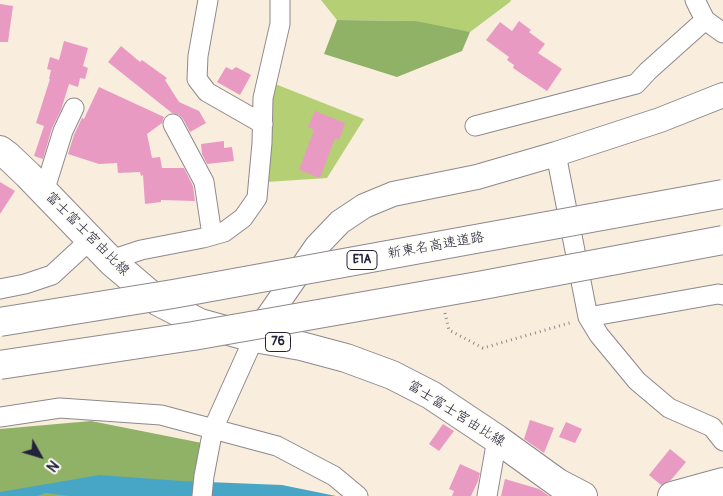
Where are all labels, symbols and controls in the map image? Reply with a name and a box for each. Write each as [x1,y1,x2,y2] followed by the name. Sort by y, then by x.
[41,188,133,280] street label: 富士富士宮由比線
[386,229,486,263] street label: 新東名高速道路
[347,250,377,270] road number: E1A
[266,332,290,352] road number: 76
[404,377,508,451] street label: 富士富士宮由比線
[15,431,65,481] north arrow
[42,457,62,475] text: N

